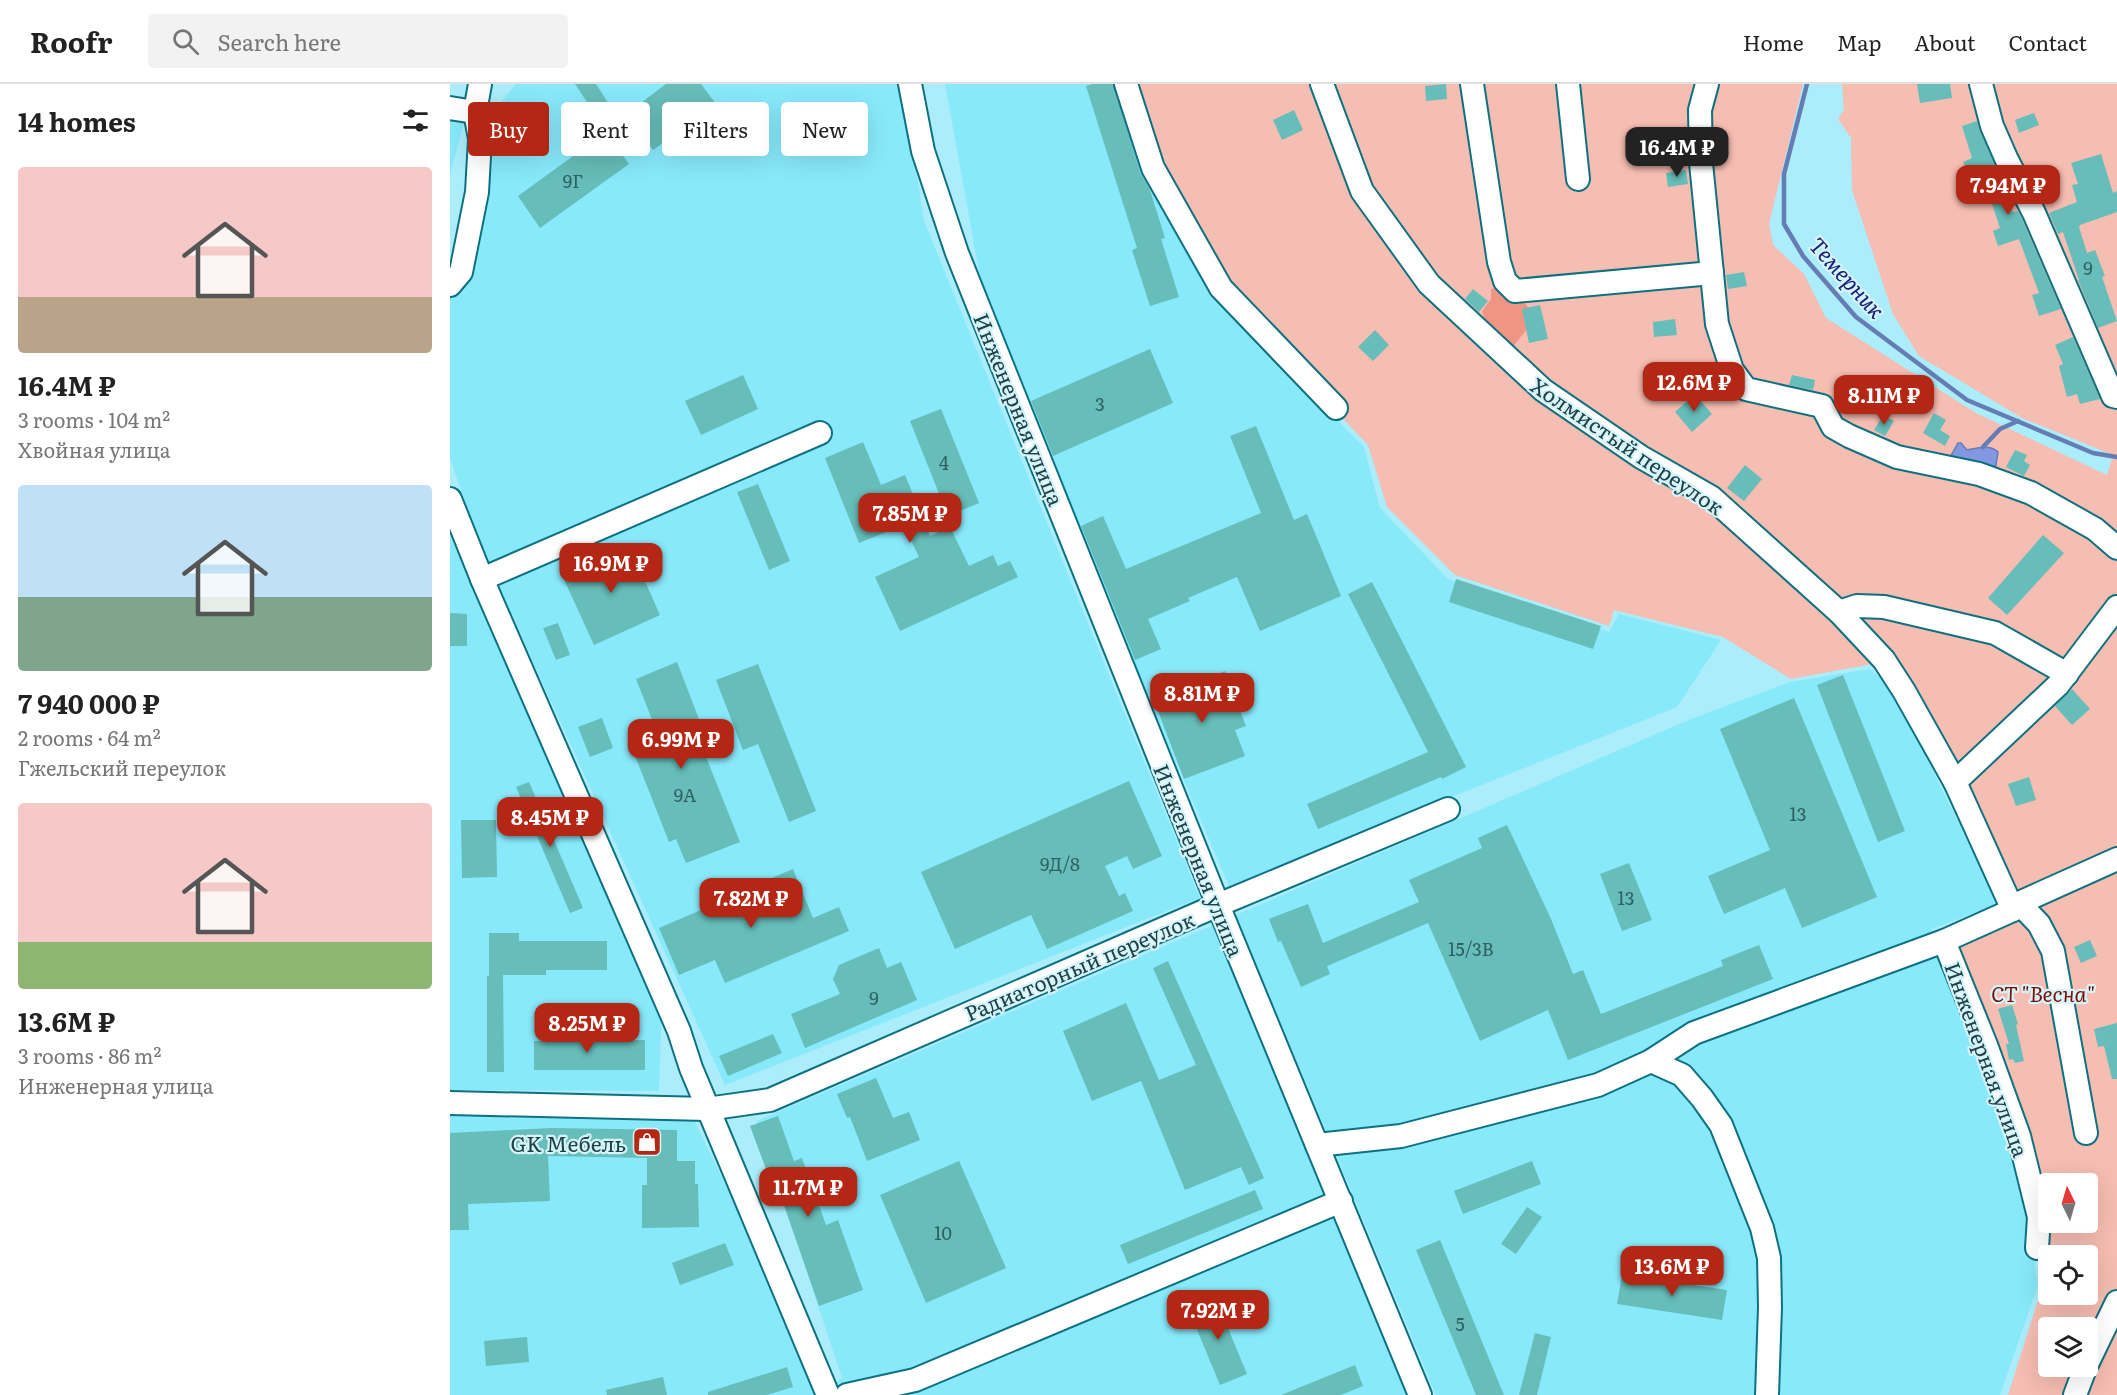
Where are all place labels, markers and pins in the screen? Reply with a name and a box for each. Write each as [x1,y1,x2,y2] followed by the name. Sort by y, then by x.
[1622,127,1732,178] pin: 16.4M ₽
[1953,165,2063,216] pin: 7.94M ₽
[1639,362,1749,413] pin: 12.6M ₽
[1829,375,1939,426] pin: 8.11M ₽
[855,493,965,544] pin: 7.85M ₽
[556,543,666,594] pin: 16.9M ₽
[1147,673,1257,724] pin: 8.81M ₽
[626,719,736,770] pin: 6.99M ₽
[495,797,605,848] pin: 8.45M ₽
[696,878,806,929] pin: 7.82M ₽
[532,1003,642,1054] pin: 8.25M ₽
[631,1126,663,1158] shop icon: GK Мебель
[511,1127,626,1158] place label: GK Мебель
[753,1167,863,1218] pin: 11.7M ₽
[1617,1246,1727,1297] pin: 13.6M ₽
[1163,1290,1273,1341] pin: 7.92M ₽

